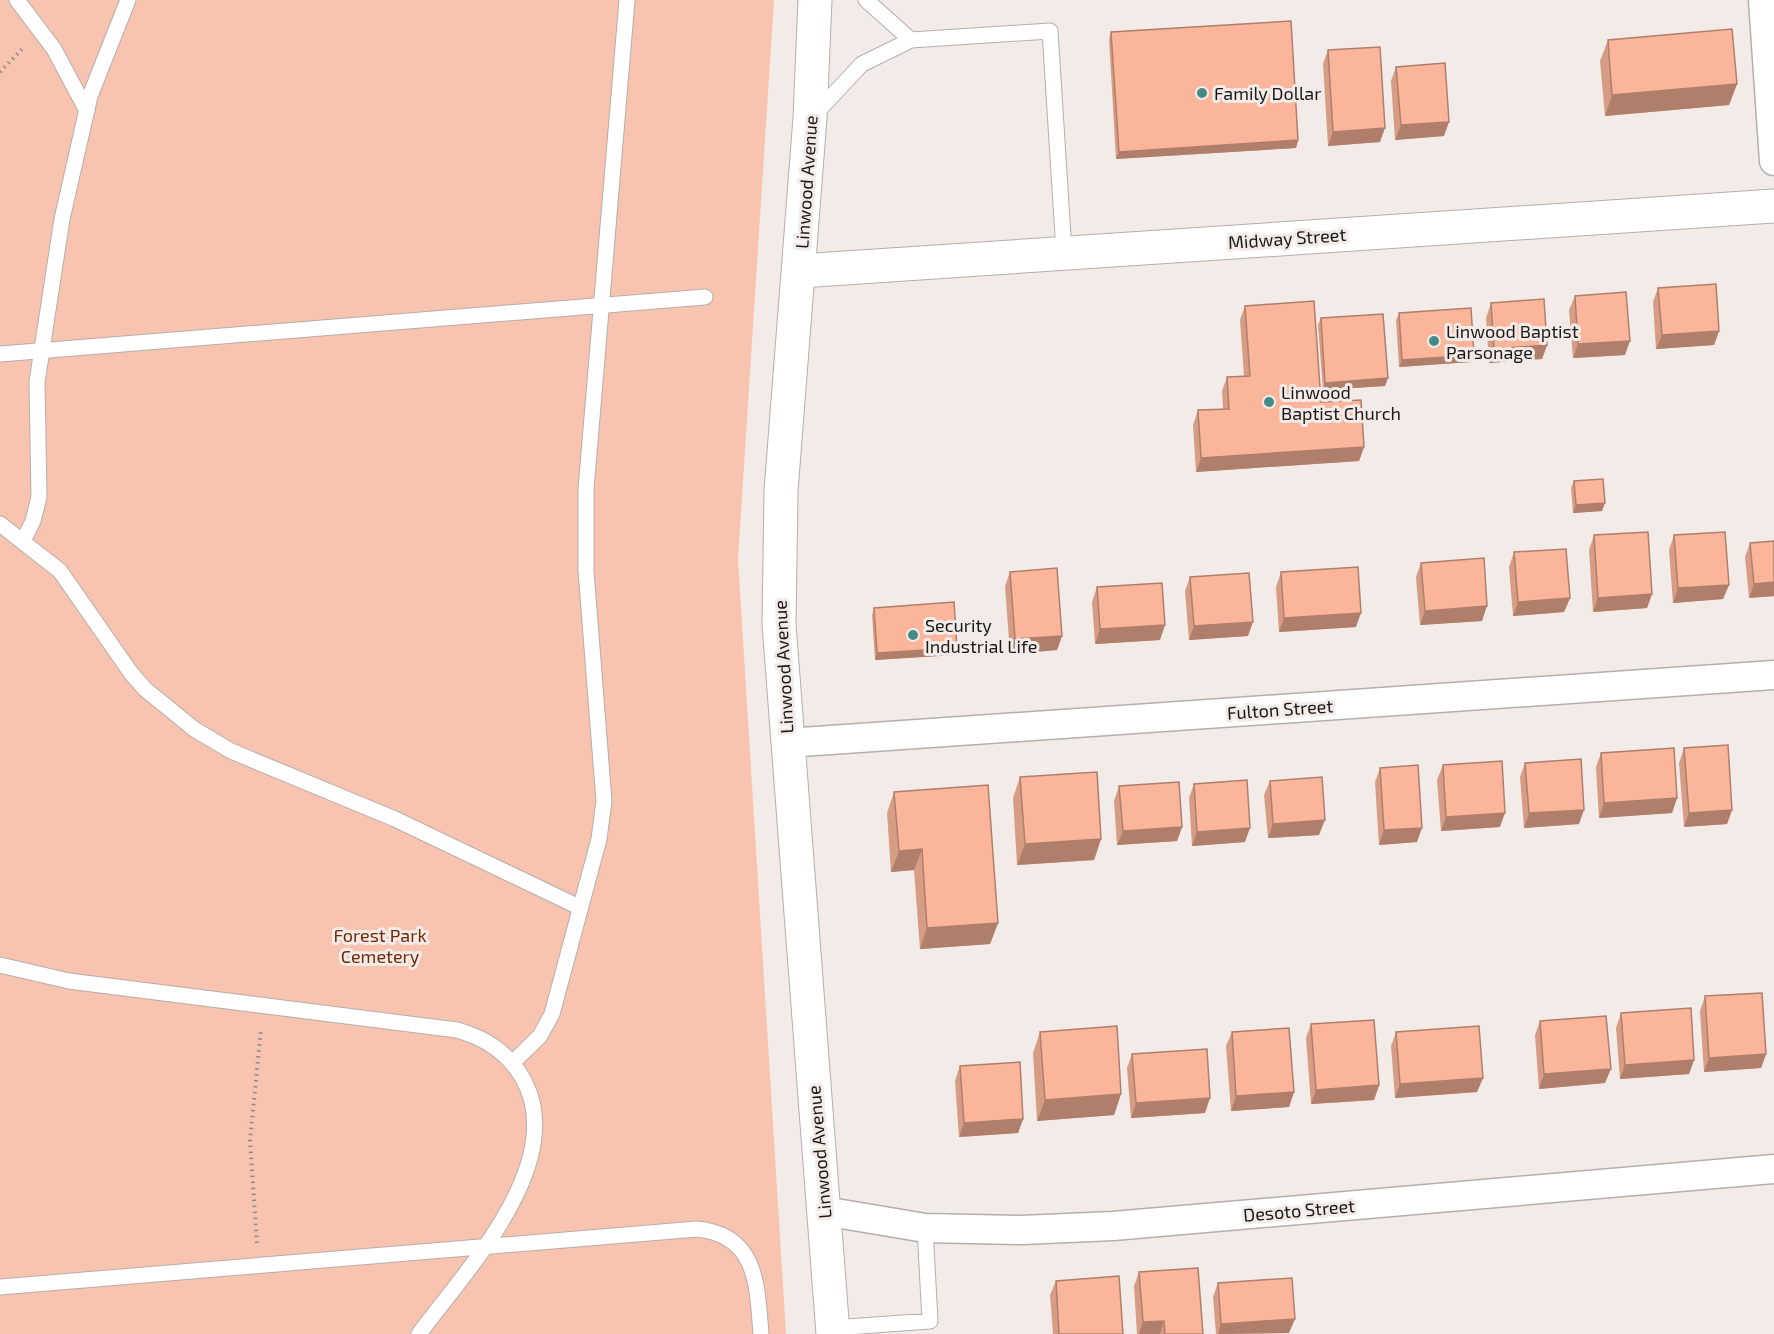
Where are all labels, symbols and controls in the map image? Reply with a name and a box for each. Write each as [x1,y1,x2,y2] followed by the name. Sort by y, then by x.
[1214,82,1321,104] place label: Family Dollar
[1195,86,1209,100] marker: Family Dollar
[790,115,822,249] street label: Linwood Avenue
[1227,223,1347,253] street label: Midway Street
[1446,320,1579,363] place label: Linwood Baptist Parsonage
[1427,334,1441,348] marker: Linwood Baptist Parsonage
[1281,381,1401,424] place label: Linwood Baptist Church
[1262,395,1276,409] marker: Linwood Baptist Church
[769,600,797,734] street label: Linwood Avenue
[925,614,1037,657] place label: Security Industrial Life
[906,628,920,642] marker: Security Industrial Life
[1226,694,1334,724] street label: Fulton Street
[333,924,427,967] park label: Forest Park Cemetery
[802,1084,836,1220] street label: Linwood Avenue
[1242,1194,1356,1226] street label: Desoto Street

